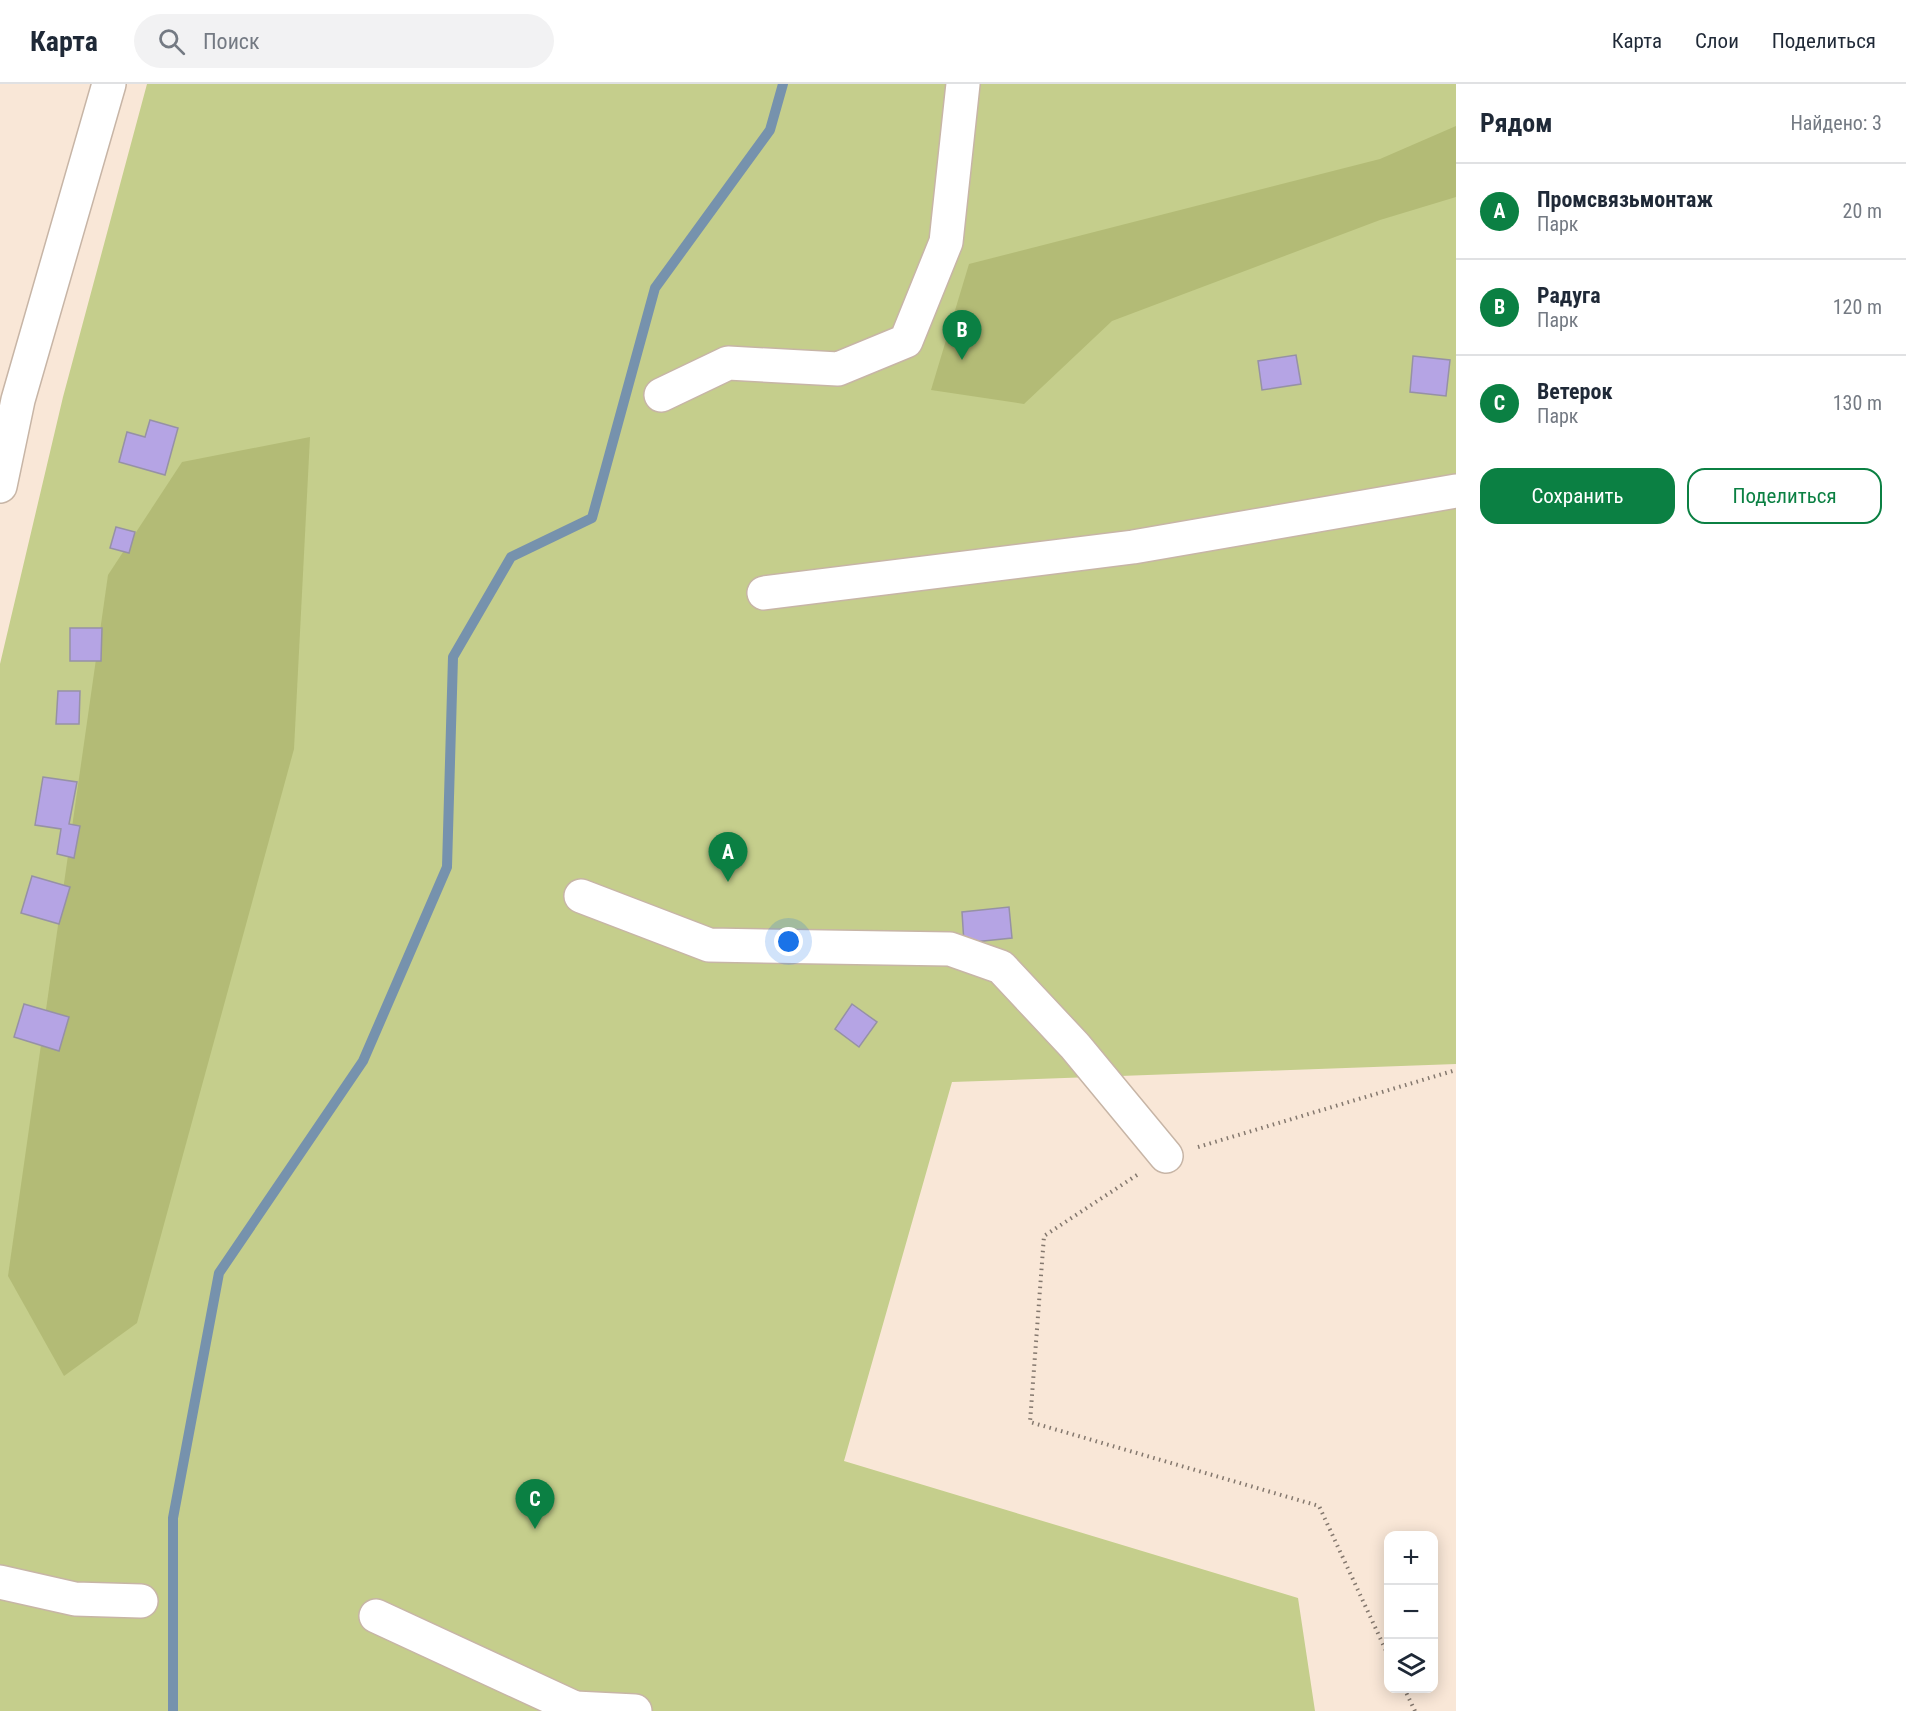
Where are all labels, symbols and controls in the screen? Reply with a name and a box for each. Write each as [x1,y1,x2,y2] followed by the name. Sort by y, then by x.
[134,14,554,68] search box
[30,25,98,58] text: Карта
[155,25,188,58] icon: search
[203,29,260,54] text: Поиск
[1612,29,1662,53] text: Карта
[1695,29,1739,53] text: Слои
[1772,29,1876,53] text: Поделиться
[1480,108,1552,138] text: Рядом
[1790,111,1882,135] text: Найдено: 3
[1537,187,1713,212] text: Промсвязьмонтаж
[1494,199,1505,223] text: A
[1843,199,1882,223] text: 20 m
[1537,212,1578,236] text: Парк
[1537,283,1601,308] text: Радуга
[1494,295,1505,319] text: B
[1833,295,1882,319] text: 120 m
[1537,308,1578,332] text: Парк
[942,310,982,360] pin: B
[1537,379,1613,404] text: Ветерок
[1494,391,1505,415] text: C
[1833,391,1882,415] text: 130 m
[1537,404,1578,428] text: Парк
[1480,468,1675,524] button: Сохранить
[1687,468,1882,524] button: Поделиться
[708,832,748,882] pin: A
[774,927,803,956] your location
[516,1480,554,1529] pin: C
[1384,1531,1438,1693] map controls
[1384,1531,1438,1585] button: +
[1384,1585,1438,1639] button: −
[1384,1639,1438,1693] button: layers

